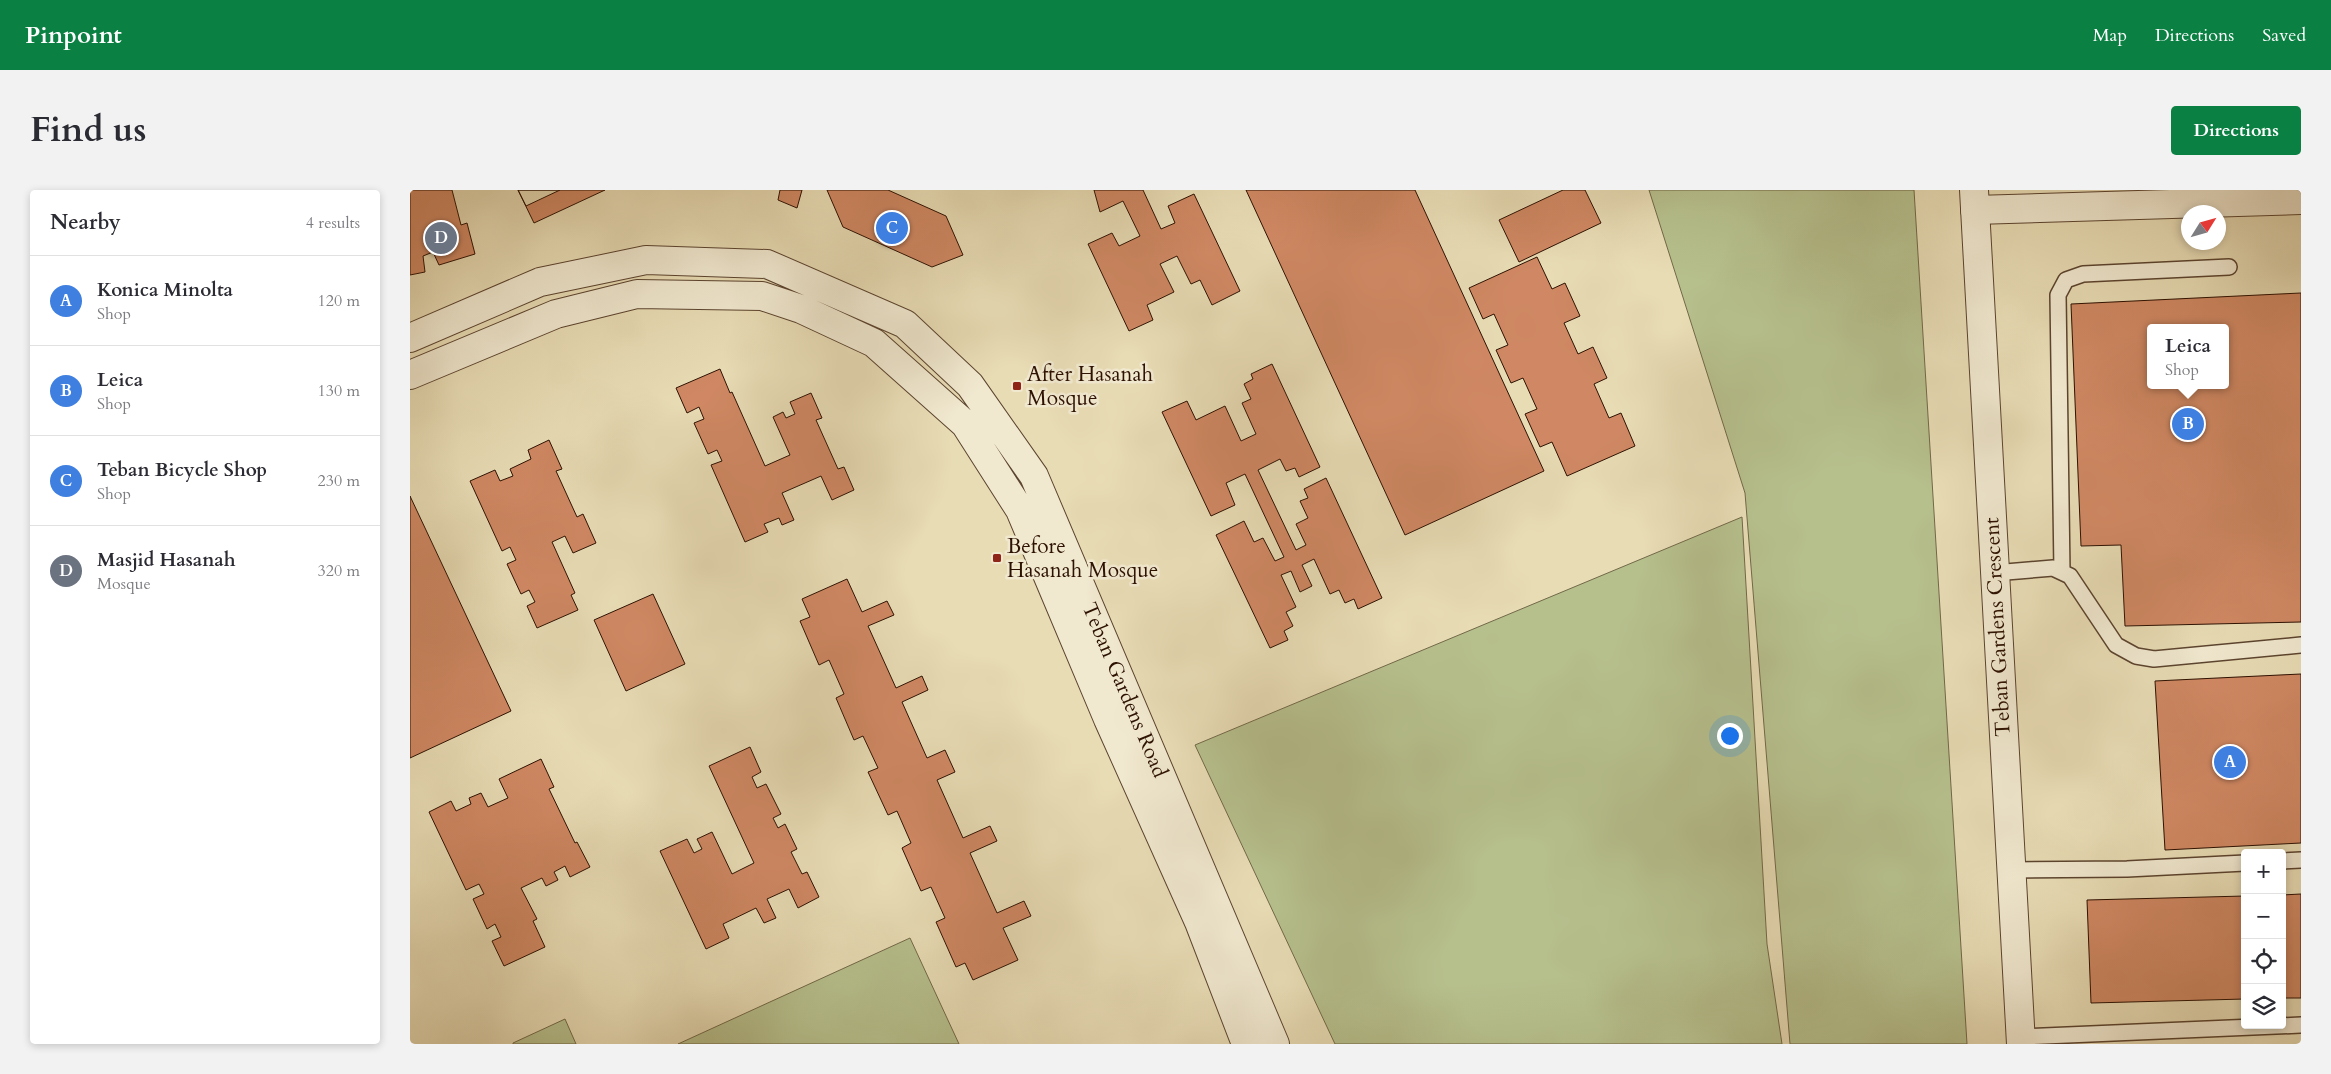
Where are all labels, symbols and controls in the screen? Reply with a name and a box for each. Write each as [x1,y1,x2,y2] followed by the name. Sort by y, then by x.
[25,19,122,52] text: Pinpoint
[2093,23,2127,48] text: Map
[2155,23,2234,48] text: Directions
[2262,23,2306,48] text: Saved
[30,106,146,154] text: Find us
[2171,106,2301,155] button: Directions
[2181,205,2226,250] north arrow
[50,208,121,237] text: Nearby
[876,209,908,247] pin: C
[306,212,360,234] text: 4 results
[425,219,457,257] pin: D
[97,277,233,303] text: Konica Minolta
[60,290,72,312] text: A
[318,290,360,312] text: 120 m
[97,303,131,325] text: Shop
[2147,324,2229,389] popup
[2165,333,2211,359] text: Leica
[2165,359,2199,381] text: Shop
[1027,360,1154,413] place label: After Hasanah Mosque
[97,367,143,393] text: Leica
[60,380,72,402] text: B
[318,380,360,402] text: 130 m
[1011,380,1023,392] marker: After Hasanah Mosque
[97,393,131,415] text: Shop
[2172,405,2204,443] pin: B
[97,457,267,483] text: Teban Bicycle Shop
[60,470,72,492] text: C
[318,470,360,492] text: 230 m
[97,483,131,505] text: Shop
[1977,516,2018,737] street label: Teban Gardens Crescent
[1007,532,1158,585] place label: Before Hasanah Mosque
[97,547,236,573] text: Masjid Hasanah
[991,552,1003,564] marker: Before Hasanah Mosque
[59,560,73,582] text: D
[318,560,360,582] text: 320 m
[97,573,151,595] text: Mosque
[1075,598,1175,782] street label: Teban Gardens Road
[1717,723,1743,749] your location
[2214,743,2246,781] pin: A
[2241,849,2286,1029] map controls
[2241,849,2286,894] button: +
[2241,894,2286,939] button: −
[2241,939,2286,984] button: locate
[2241,984,2286,1029] button: layers

